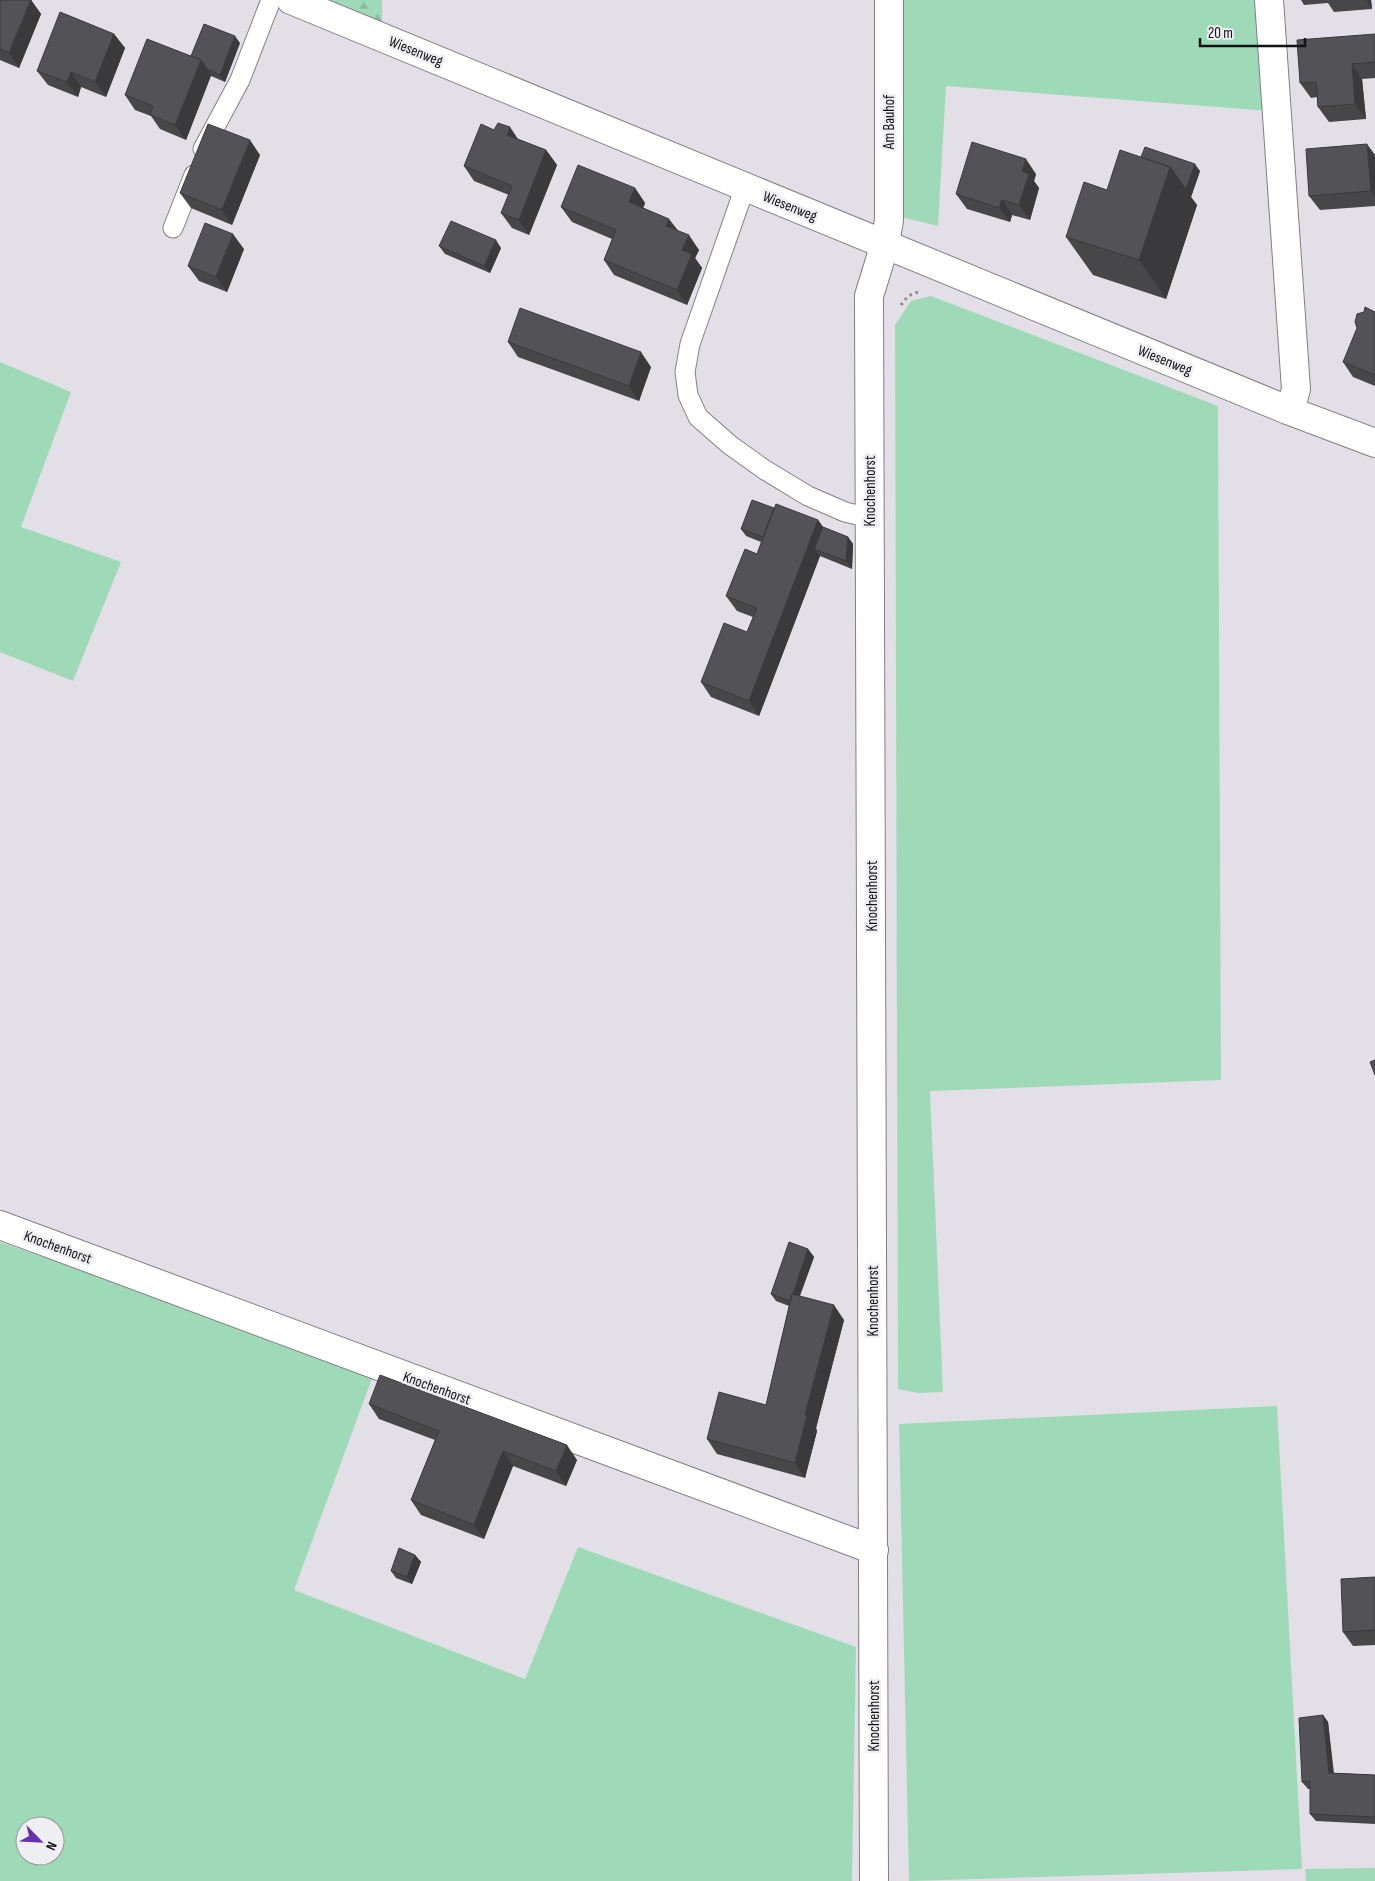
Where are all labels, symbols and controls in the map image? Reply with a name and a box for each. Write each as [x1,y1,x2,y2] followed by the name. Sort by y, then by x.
[1200,15,1305,47] scale bar
[1208,24,1233,43] text: 20 m
[386,32,446,71] street label: Wiesenweg
[880,94,899,150] street label: Am Bauhof
[760,187,820,226] street label: Wiesenweg
[1135,341,1195,380] street label: Wiesenweg
[861,455,880,526] street label: Knochenhorst
[863,860,882,931] street label: Knochenhorst
[21,1226,95,1269] street label: Knochenhorst
[864,1265,883,1336] street label: Knochenhorst
[400,1367,474,1410] street label: Knochenhorst
[865,1680,884,1751] street label: Knochenhorst
[15,1816,65,1866] north arrow
[42,1839,61,1853] text: N

